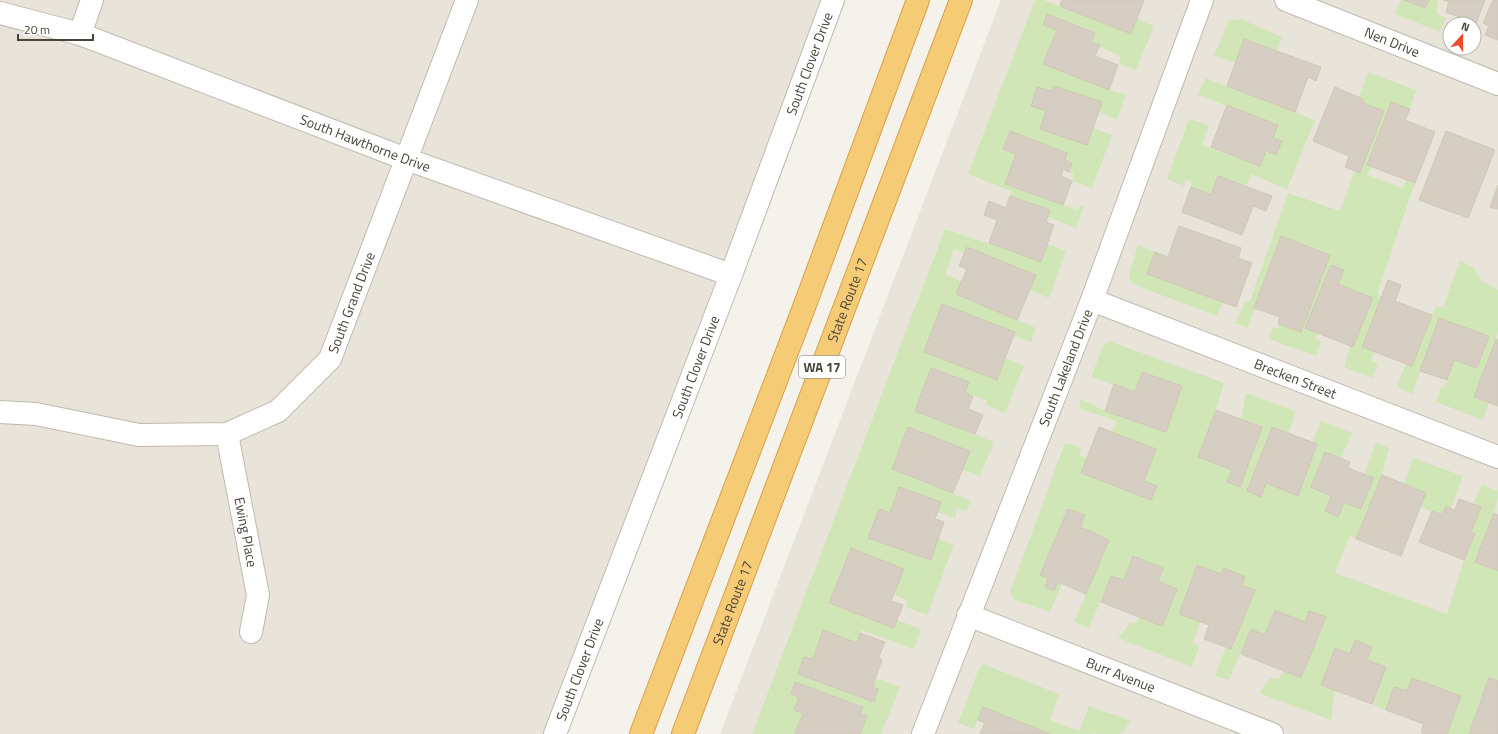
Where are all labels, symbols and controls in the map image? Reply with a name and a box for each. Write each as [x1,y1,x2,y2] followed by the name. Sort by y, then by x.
[780,9,838,118] street label: South Clover Drive
[18,16,93,42] scale bar
[1442,16,1482,56] north arrow
[1459,18,1472,35] text: N
[24,20,50,39] text: 20 m
[1361,21,1423,62] street label: Nen Drive
[297,108,433,177] street label: South Hawthorne Drive
[322,249,380,356] street label: South Grand Drive
[821,255,872,345] street label: State Route 17
[1033,306,1097,429] street label: South Lakeland Drive
[666,312,724,421] street label: South Clover Drive
[1251,353,1340,404] street label: Brecken Street
[799,356,845,378] road number: WA 17
[229,495,263,569] street label: Ewing Place
[707,558,758,648] street label: State Route 17
[550,615,608,724] street label: South Clover Drive
[1083,651,1159,697] street label: Burr Avenue

